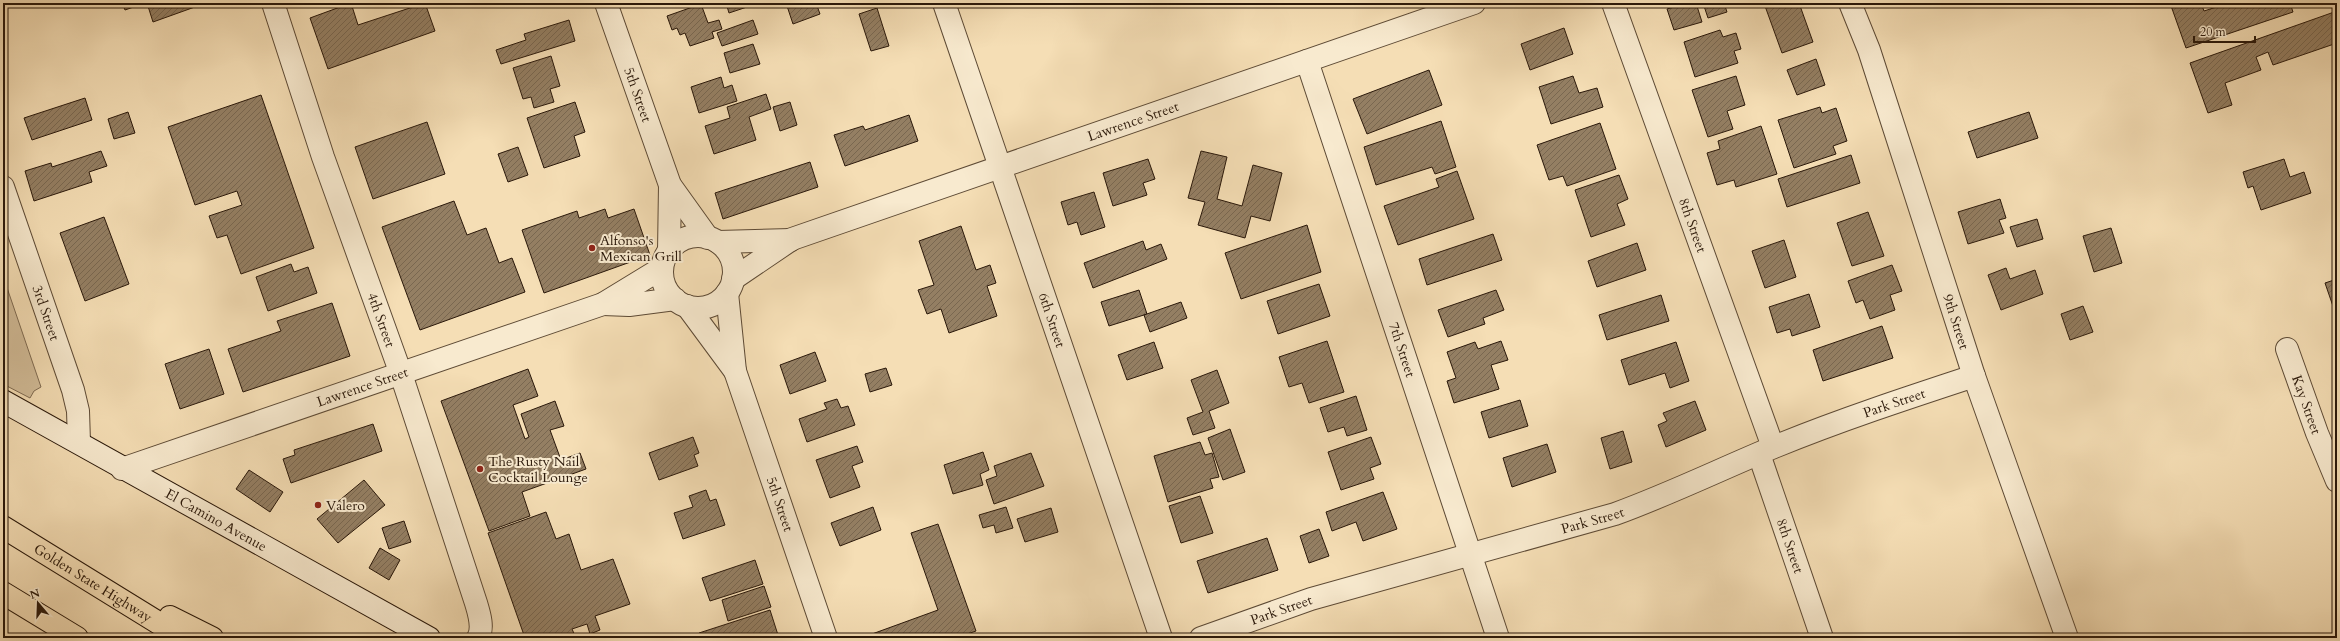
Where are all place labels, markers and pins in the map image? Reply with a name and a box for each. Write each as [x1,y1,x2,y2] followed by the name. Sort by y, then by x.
[600,231,682,266] place label: Alfonso's Mexican Grill
[587,243,597,253] marker: Alfonso's Mexican Grill
[488,452,588,487] place label: The Rusty Nail Cocktail Lounge
[475,464,485,474] marker: The Rusty Nail Cocktail Lounge
[326,496,365,515] place label: Valero
[313,500,323,510] marker: Valero

